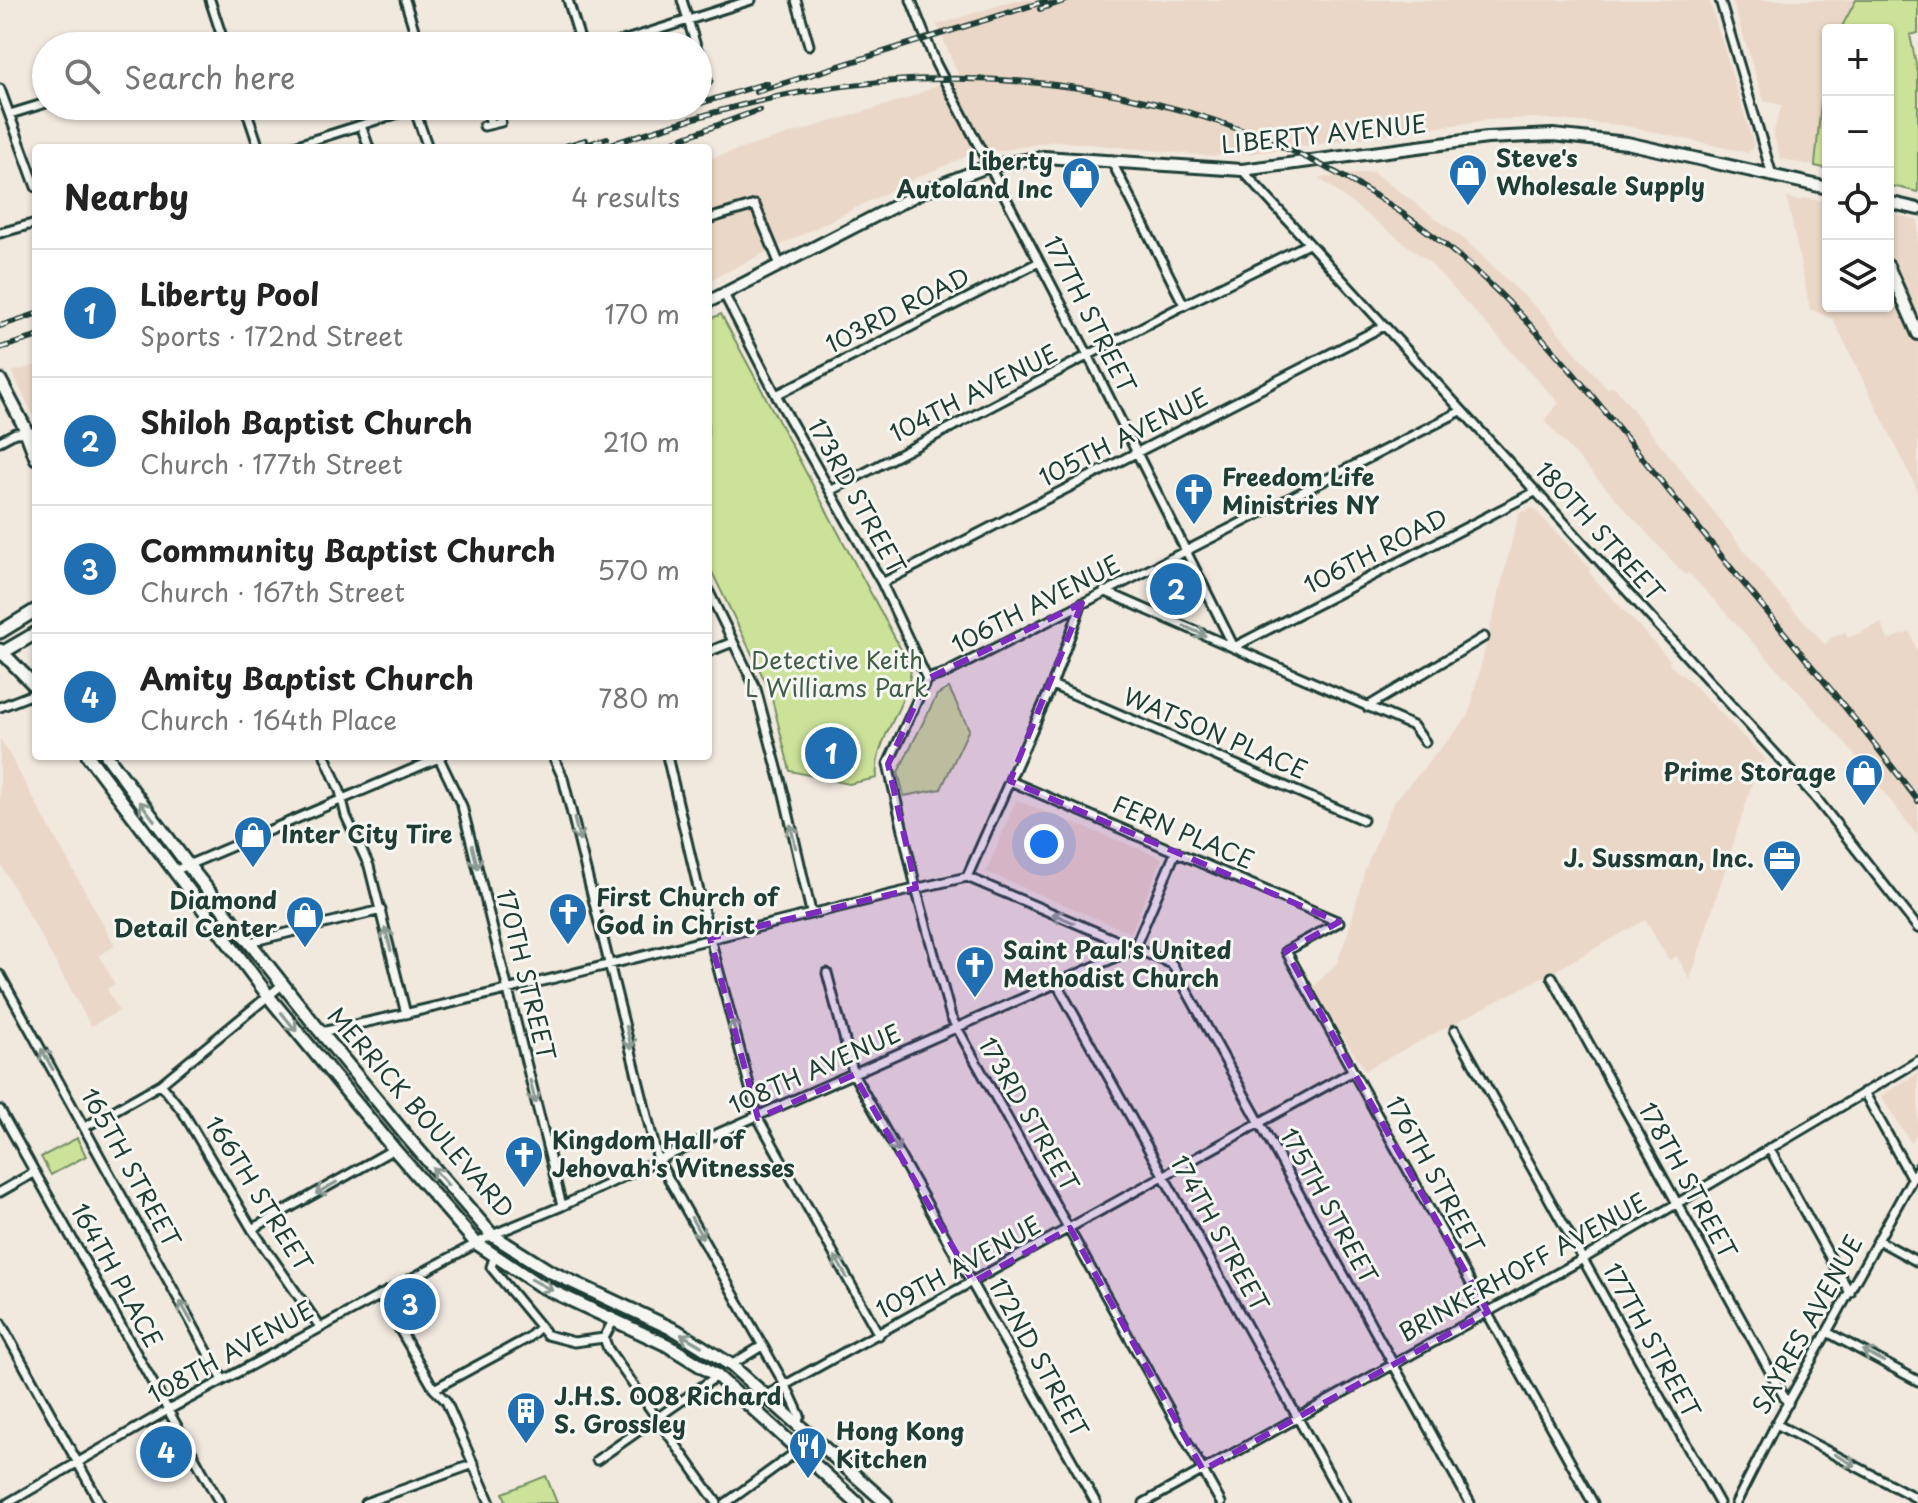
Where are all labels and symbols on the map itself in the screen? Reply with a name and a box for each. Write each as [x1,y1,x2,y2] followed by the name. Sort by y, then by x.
[1219,104,1428,162] street label: LIBERTY AVENUE
[1496,139,1705,203] place label: Steve's Wholesale Supply
[896,142,1053,206] place label: Liberty Autoland Inc
[1447,152,1489,207] shop icon: Steve's Wholesale Supply
[1060,155,1102,210] shop icon: Liberty Autoland Inc
[1036,229,1146,400] street label: 177TH STREET
[819,257,975,361] street label: 103RD ROAD
[883,334,1063,450] street label: 104TH AVENUE
[1032,378,1214,494] street label: 105TH AVENUE
[800,412,916,581] street label: 173RD STREET
[1528,453,1674,609] street label: 180TH STREET
[1222,458,1379,522] place label: Freedom Life Ministries NY
[1173,471,1215,526] church icon: Freedom Life Ministries NY
[1297,498,1453,602] street label: 106TH ROAD
[944,545,1126,661] street label: 106TH AVENUE
[1150,559,1202,619] pin: 2
[1182,624,1206,639] one-way arrow
[745,641,929,705] park label: Detective Keith L Williams Park
[1118,677,1313,787] street label: WATSON PLACE
[805,723,857,783] pin: 1
[1843,752,1885,807] shop icon: Prime Storage
[1663,753,1836,789] place label: Prime Storage
[1107,785,1260,877] street label: FERN PLACE
[139,800,155,822] one-way arrow
[232,814,274,869] shop icon: Inter City Tire
[281,815,452,851] place label: Inter City Tire
[570,816,585,842] one-way arrow
[785,823,800,849] one-way arrow
[1024,824,1064,864] your location
[1761,838,1803,893] office icon: J. Sussman, Inc.
[1564,839,1754,875] place label: J. Sussman, Inc.
[468,843,483,869] one-way arrow
[596,878,780,942] place label: First Church of God in Christ
[113,881,278,945] place label: Diamond Detail Center
[488,885,566,1064] street label: 170TH STREET
[547,891,589,946] church icon: First Church of God in Christ
[284,894,326,949] shop icon: Diamond Detail Center
[1051,910,1076,925] one-way arrow
[379,926,394,952] one-way arrow
[1003,931,1231,995] place label: Saint Paul's United Methodist Church
[954,944,996,999] church icon: Saint Paul's United Methodist Church
[320,998,523,1225] street label: MERRICK BOULEVARD
[281,1011,298,1032] one-way arrow
[722,1014,906,1122] street label: 108TH AVENUE
[727,1019,742,1045] one-way arrow
[623,1025,638,1051] one-way arrow
[971,1030,1089,1199] street label: 173RD STREET
[39,1048,55,1071] one-way arrow
[527,1079,542,1105] one-way arrow
[73,1081,191,1254] street label: 165TH STREET
[1378,1089,1494,1260] street label: 176TH STREET
[1631,1095,1747,1265] street label: 178TH STREET
[197,1108,322,1279] street label: 166TH STREET
[552,1121,795,1185] place label: Kingdom Hall of Jehovah's Witnesses
[1272,1121,1388,1290] street label: 175TH STREET
[885,1130,901,1153] one-way arrow
[503,1134,545,1189] church icon: Kingdom Hall of Jehovah's Witnesses
[1163,1148,1279,1318] street label: 174TH STREET
[432,1166,450,1186] one-way arrow
[315,1180,338,1196] one-way arrow
[1391,1183,1653,1350] street label: BRINKERHOFF AVENUE
[63,1196,172,1354] street label: 164TH PLACE
[869,1206,1047,1327] street label: 109TH AVENUE
[689,1216,705,1239] one-way arrow
[1742,1228,1871,1420] street label: SAYRES AVENUE
[833,1256,849,1279] one-way arrow
[1595,1256,1711,1425] street label: 177TH STREET
[981,1271,1099,1444] street label: 172ND STREET
[384,1274,436,1334] pin: 3
[530,1277,553,1293] one-way arrow
[141,1291,320,1412] street label: 108TH AVENUE
[178,1300,193,1324] one-way arrow
[680,1332,703,1348] one-way arrow
[1861,1348,1885,1364] one-way arrow
[554,1377,781,1441] place label: J.H.S. 008 Richard S. Grossley
[505,1390,547,1445] building icon: J.H.S. 008 Richard S. Grossley
[836,1412,965,1476] place label: Hong Kong Kitchen
[140,1422,192,1482] pin: 4
[787,1425,829,1480] restaurant icon: Hong Kong Kitchen
[1833,1453,1857,1468] one-way arrow

